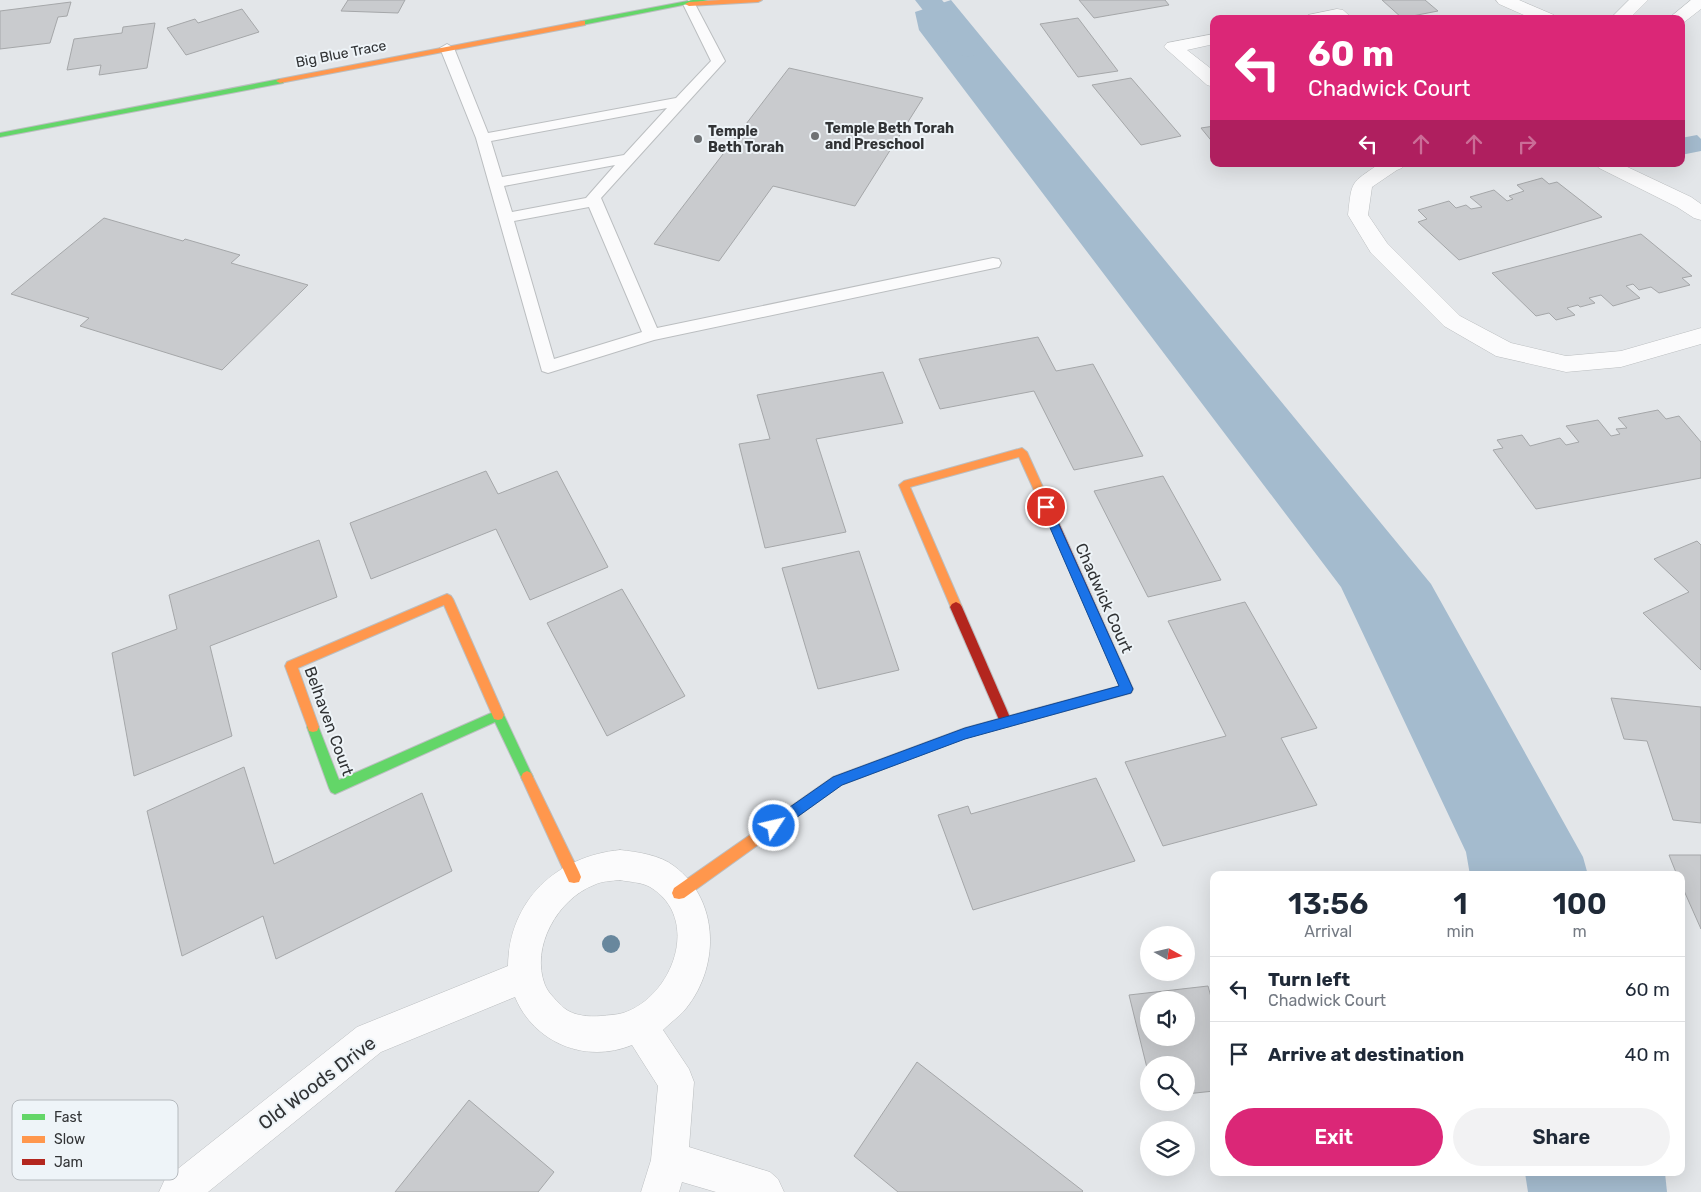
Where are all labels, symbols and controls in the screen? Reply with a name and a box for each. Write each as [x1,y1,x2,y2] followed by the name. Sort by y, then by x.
[1308,33,1394,75] text: 60 m
[1225,35,1290,100] icon: left
[294,37,388,71] street label: Big Blue Trace
[1308,75,1470,102] text: Chadwick Court
[825,120,954,153] place label: Temple Beth Torah and Preschool
[708,123,784,156] place label: Temple Beth Torah
[809,130,821,142] marker: Temple Beth Torah and Preschool
[1354,130,1382,158] icon: left
[1407,130,1435,158] icon: ahead
[1460,130,1488,158] icon: ahead
[1513,130,1541,158] icon: right
[692,133,704,145] marker: Temple Beth Torah
[1025,486,1067,528] pin
[1032,493,1060,521] icon: arrive
[1071,540,1137,656] street label: Chadwick Court
[300,664,358,778] street label: Belhaven Court
[747,799,799,851] position arrow
[1288,886,1368,922] text: 13:56
[1453,886,1468,922] text: 1
[1552,886,1607,922] text: 100
[1304,922,1352,941] text: Arrival
[1447,922,1474,941] text: min
[1573,922,1587,941] text: m
[1140,926,1195,981] north arrow
[1140,926,1195,1176] map controls
[1268,968,1350,991] text: Turn left
[1225,975,1253,1003] icon: left
[1625,978,1670,1001] text: 60 m
[1140,991,1195,1046] button: sound
[1268,991,1386,1010] text: Chadwick Court
[254,1031,380,1135] street label: Old Woods Drive
[1225,1040,1253,1068] icon: arrive
[1268,1043,1464,1066] text: Arrive at destination
[1625,1043,1670,1066] text: 40 m
[1140,1056,1195,1111] button: search
[12,1100,178,1180] legend
[1225,1108,1443,1166] button: Exit
[1453,1108,1670,1166] button: Share
[54,1109,83,1126] text: Fast
[1140,1121,1195,1176] button: layers
[54,1131,85,1148] text: Slow
[54,1154,83,1171] text: Jam

